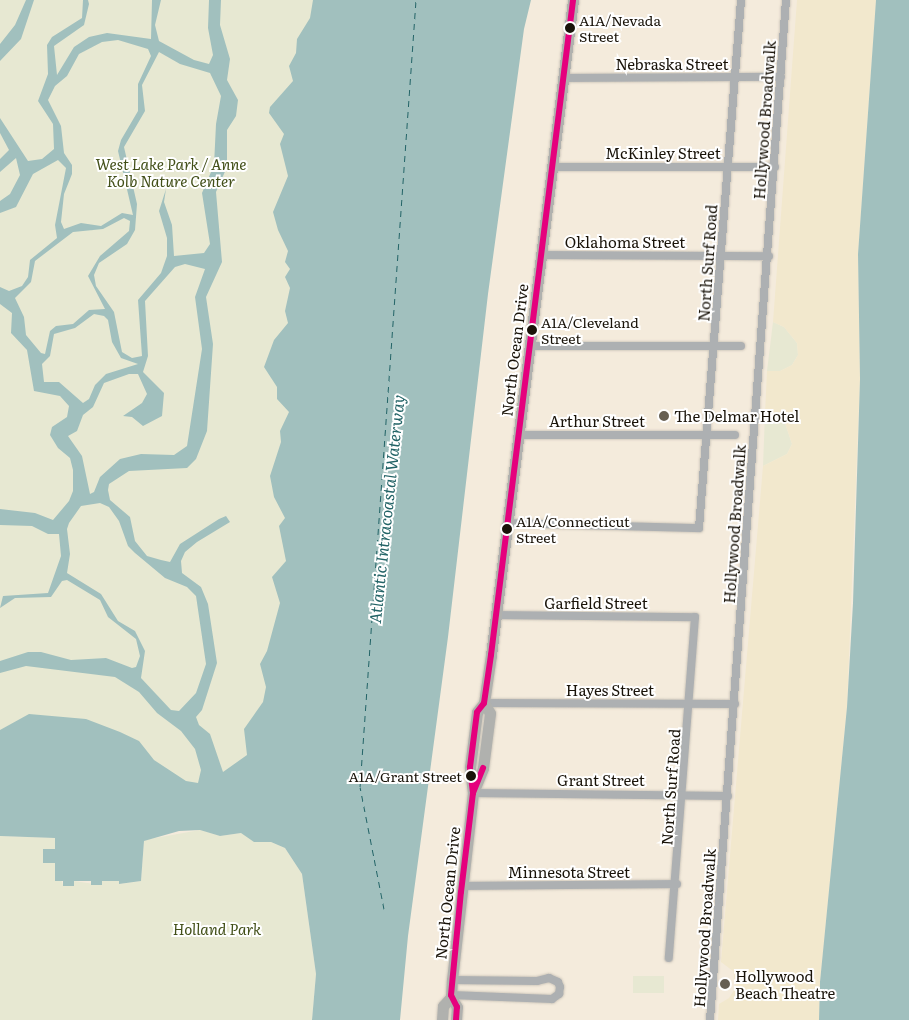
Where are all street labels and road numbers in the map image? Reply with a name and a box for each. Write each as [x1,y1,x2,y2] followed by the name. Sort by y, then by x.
[749,40,779,200] street label: Hollywood Broadwalk
[615,55,729,73] street label: Nebraska Street
[605,144,721,162] street label: McKinley Street
[694,204,720,322] street label: North Surf Road
[565,233,685,251] street label: Oklahoma Street
[497,283,531,417] street label: North Ocean Drive
[549,412,645,430] street label: Arthur Street
[719,444,749,604] street label: Hollywood Broadwalk
[544,594,648,612] street label: Garfield Street
[566,681,654,699] street label: Hayes Street
[657,728,683,846] street label: North Surf Road
[557,771,645,789] street label: Grant Street
[431,826,463,960] street label: North Ocean Drive
[689,848,719,1008] street label: Hollywood Broadwalk
[508,863,630,881] street label: Minnesota Street

